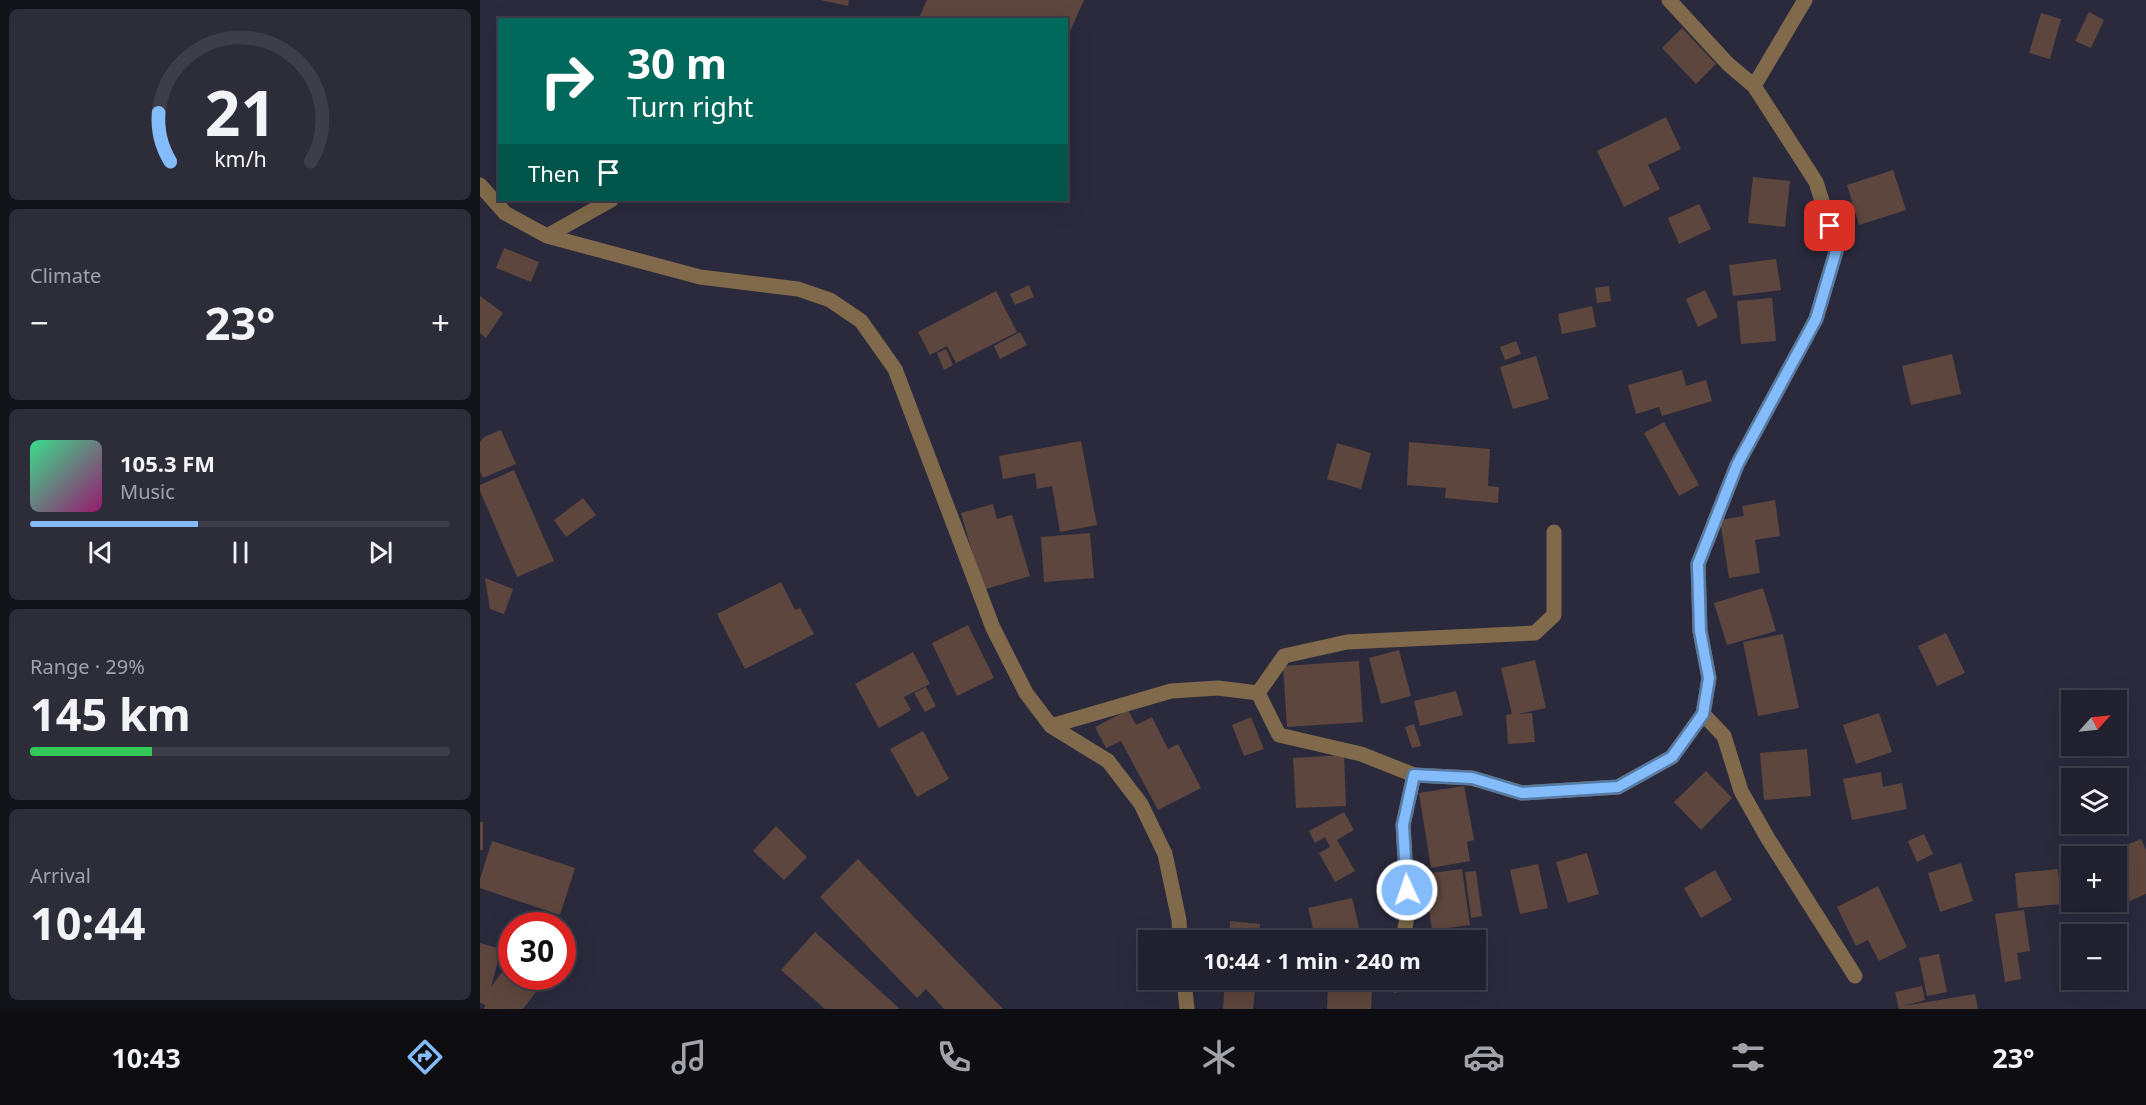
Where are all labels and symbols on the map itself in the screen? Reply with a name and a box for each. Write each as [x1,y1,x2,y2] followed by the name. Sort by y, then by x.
[1804,200,1855,251] pin
[2061,690,2127,756] north arrow
[1375,858,1439,922] position arrow
[498,912,576,990] speed limit sign: 30

